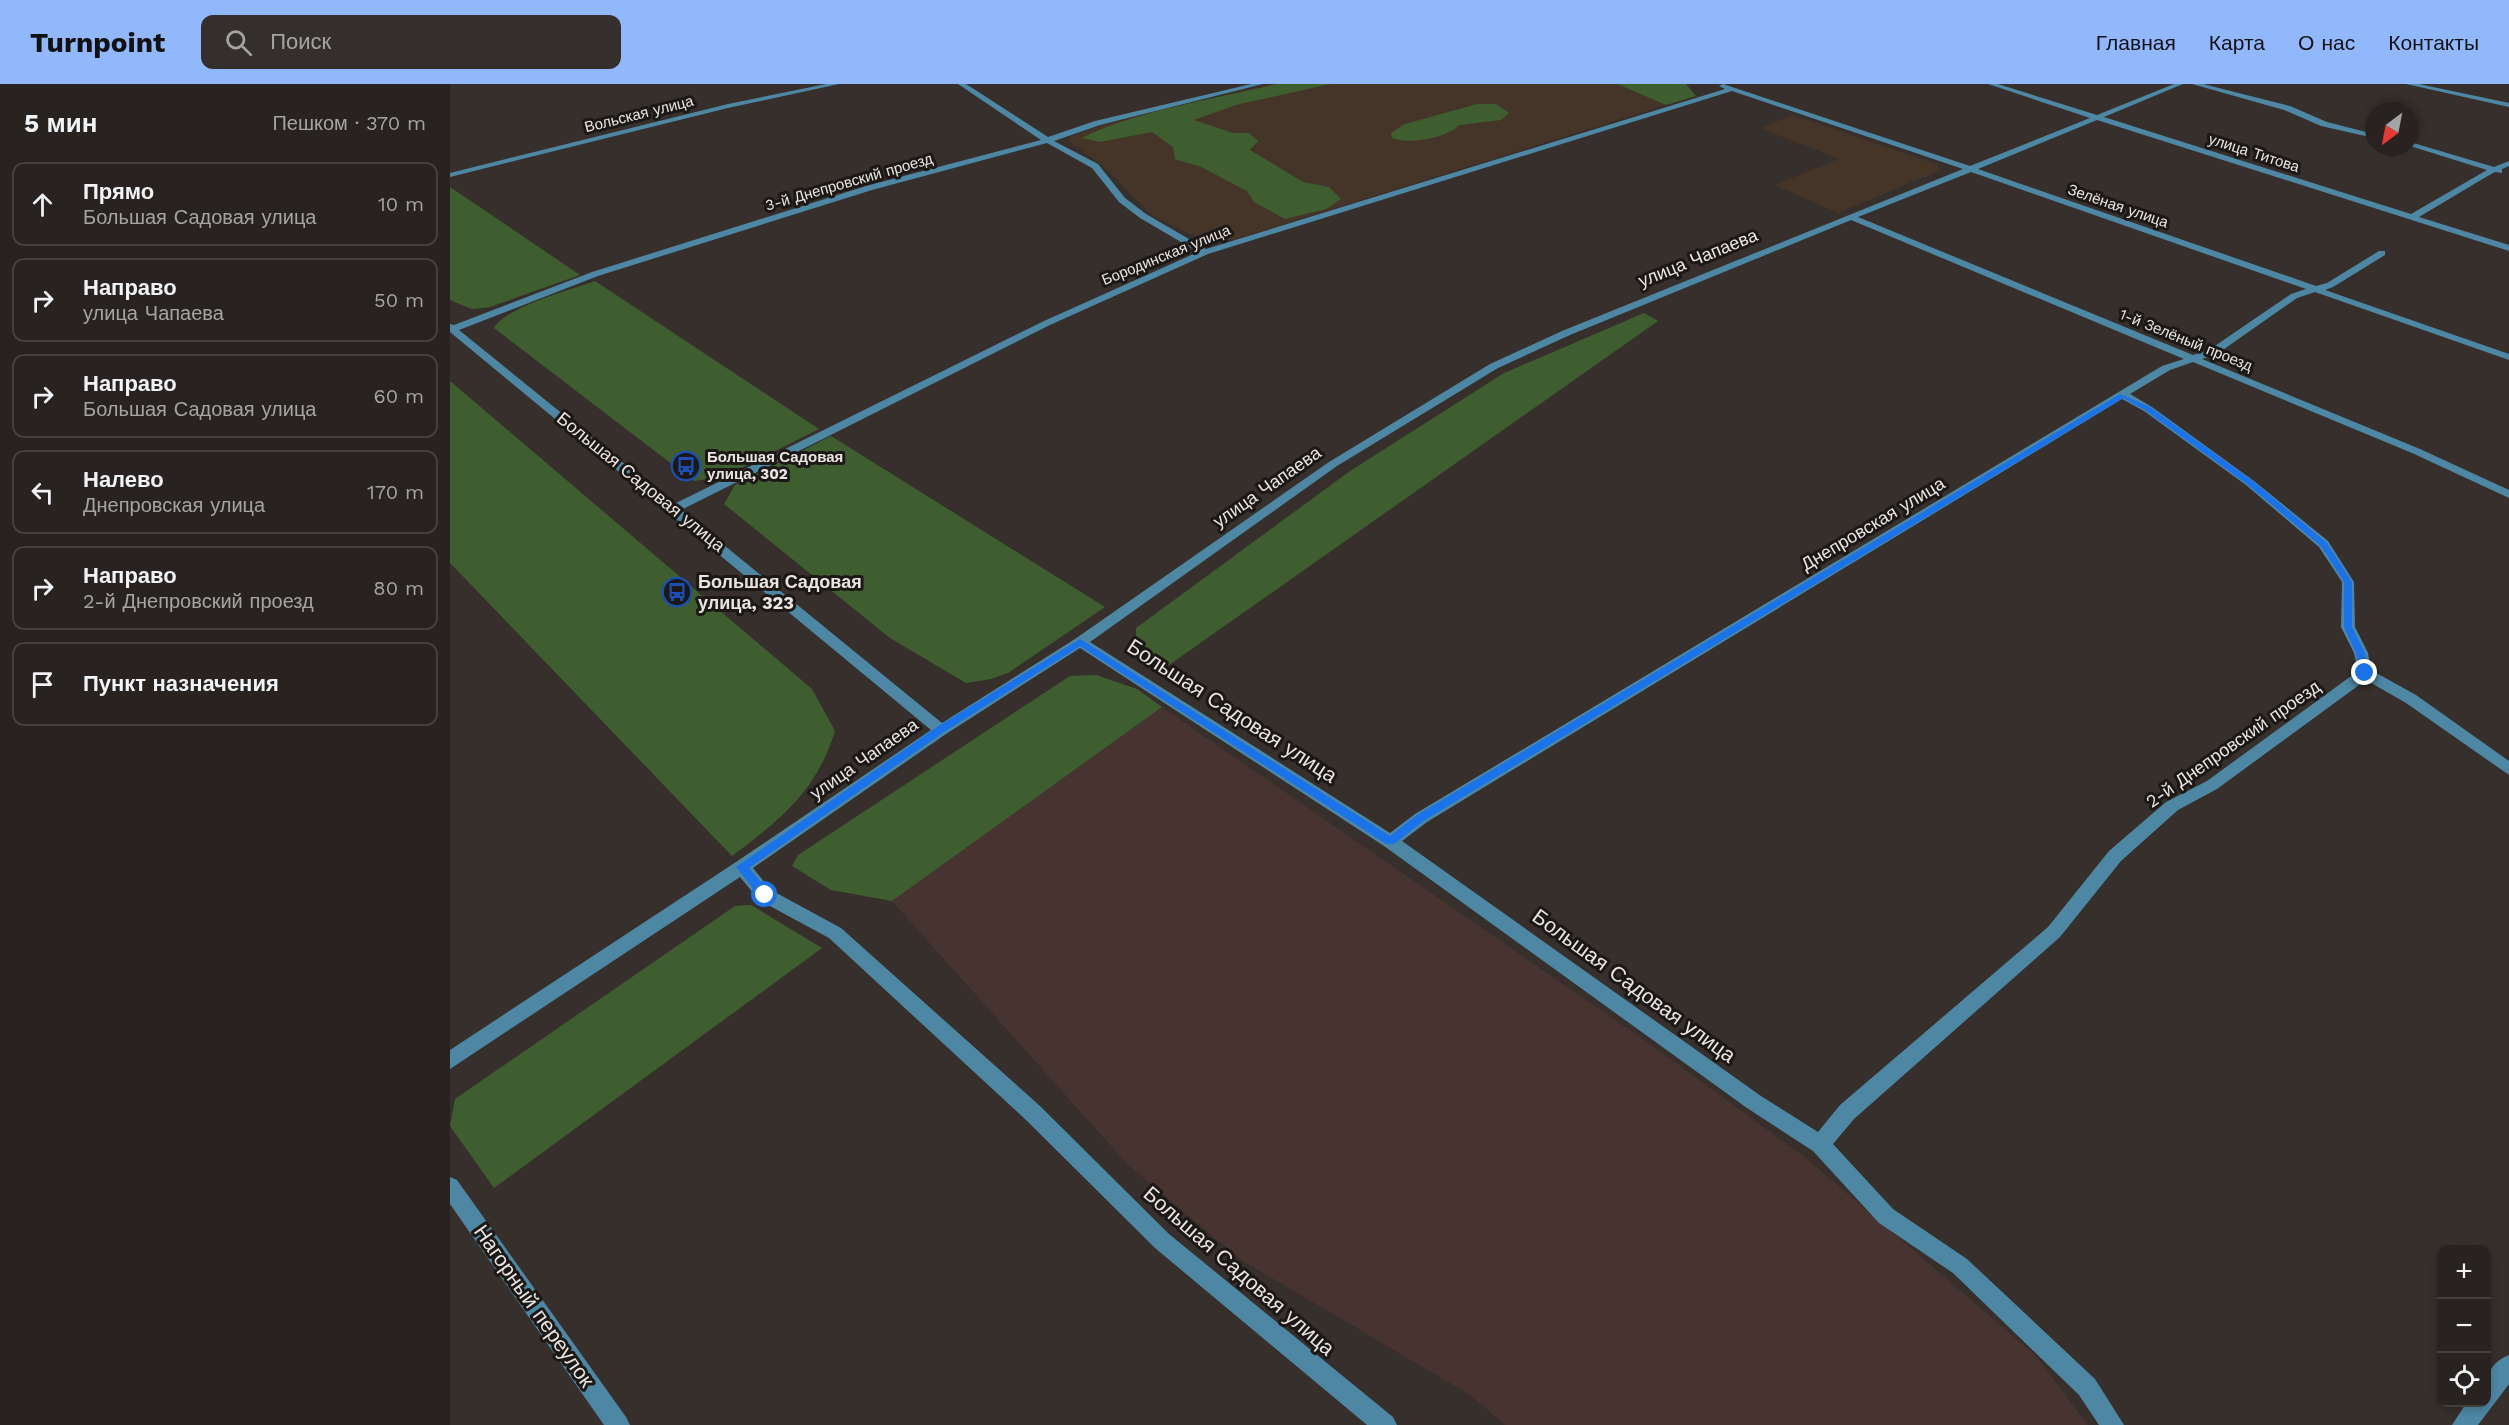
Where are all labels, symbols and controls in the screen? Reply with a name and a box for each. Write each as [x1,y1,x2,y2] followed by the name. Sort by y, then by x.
[201,15,621,69] search box
[30,26,165,59] text: Turnpoint
[222,26,255,59] icon: search
[270,29,331,54] text: Поиск
[2096,30,2176,55] text: Главная
[2209,30,2265,55] text: Карта
[2298,30,2355,55] text: О нас
[2388,30,2479,55] text: Контакты
[583,92,696,136] street label: Вольская улица
[2365,102,2419,156] north arrow
[24,108,98,138] text: 5 мин
[272,111,426,135] text: Пешком · 370 m
[2206,130,2302,176] street label: улица Титова
[763,149,935,215] street label: 3-й Днепровский проезд
[83,179,154,204] text: Прямо
[2065,180,2171,232] street label: Зелёная улица
[26,188,59,221] icon: ahead
[378,192,424,216] text: 10 m
[83,205,316,229] text: Большая Садовая улица
[1099,221,1234,289] street label: Бородинская улица
[1635,224,1761,291] street label: улица Чапаева
[83,275,177,300] text: Направо
[26,284,59,317] icon: right
[374,288,424,312] text: 50 m
[83,301,224,325] text: улица Чапаева
[2117,305,2255,375] street label: 1-й Зелёный проезд
[83,371,177,396] text: Направо
[26,380,59,413] icon: right
[374,384,424,408] text: 60 m
[83,397,316,421] text: Большая Садовая улица
[553,407,730,557] street label: Большая Садовая улица
[1209,441,1325,532] street label: улица Чапаева
[707,448,843,483] place label: Большая Садовая улица, 302
[670,450,702,482] bus stop icon: Большая Садовая улица, 302
[83,467,164,492] text: Налево
[1797,472,1949,575] street label: Днепровская улица
[26,476,59,509] icon: left
[367,480,424,504] text: 170 m
[83,493,265,517] text: Днепровская улица
[83,563,177,588] text: Направо
[698,571,862,613] place label: Большая Садовая улица, 323
[26,572,59,605] icon: right
[373,576,424,600] text: 80 m
[661,576,693,608] bus stop icon: Большая Садовая улица, 323
[83,589,314,613] text: 2-й Днепровский проезд
[1123,633,1342,788] street label: Большая Садовая улица
[2351,659,2377,685] route end
[26,668,59,701] icon: arrive
[83,671,279,696] text: Пункт назначения
[2142,675,2324,812] street label: 2-й Днепровский проезд
[806,713,922,804] street label: улица Чапаева
[751,881,777,907] route start
[1528,903,1741,1068] street label: Большая Садовая улица
[1139,1181,1340,1361] street label: Большая Садовая улица
[469,1220,600,1392] street label: Нагорный переулок
[2437,1245,2491,1407] map controls
[2437,1245,2491,1299] button: +
[2437,1299,2491,1353] button: −
[2437,1353,2491,1407] button: locate

